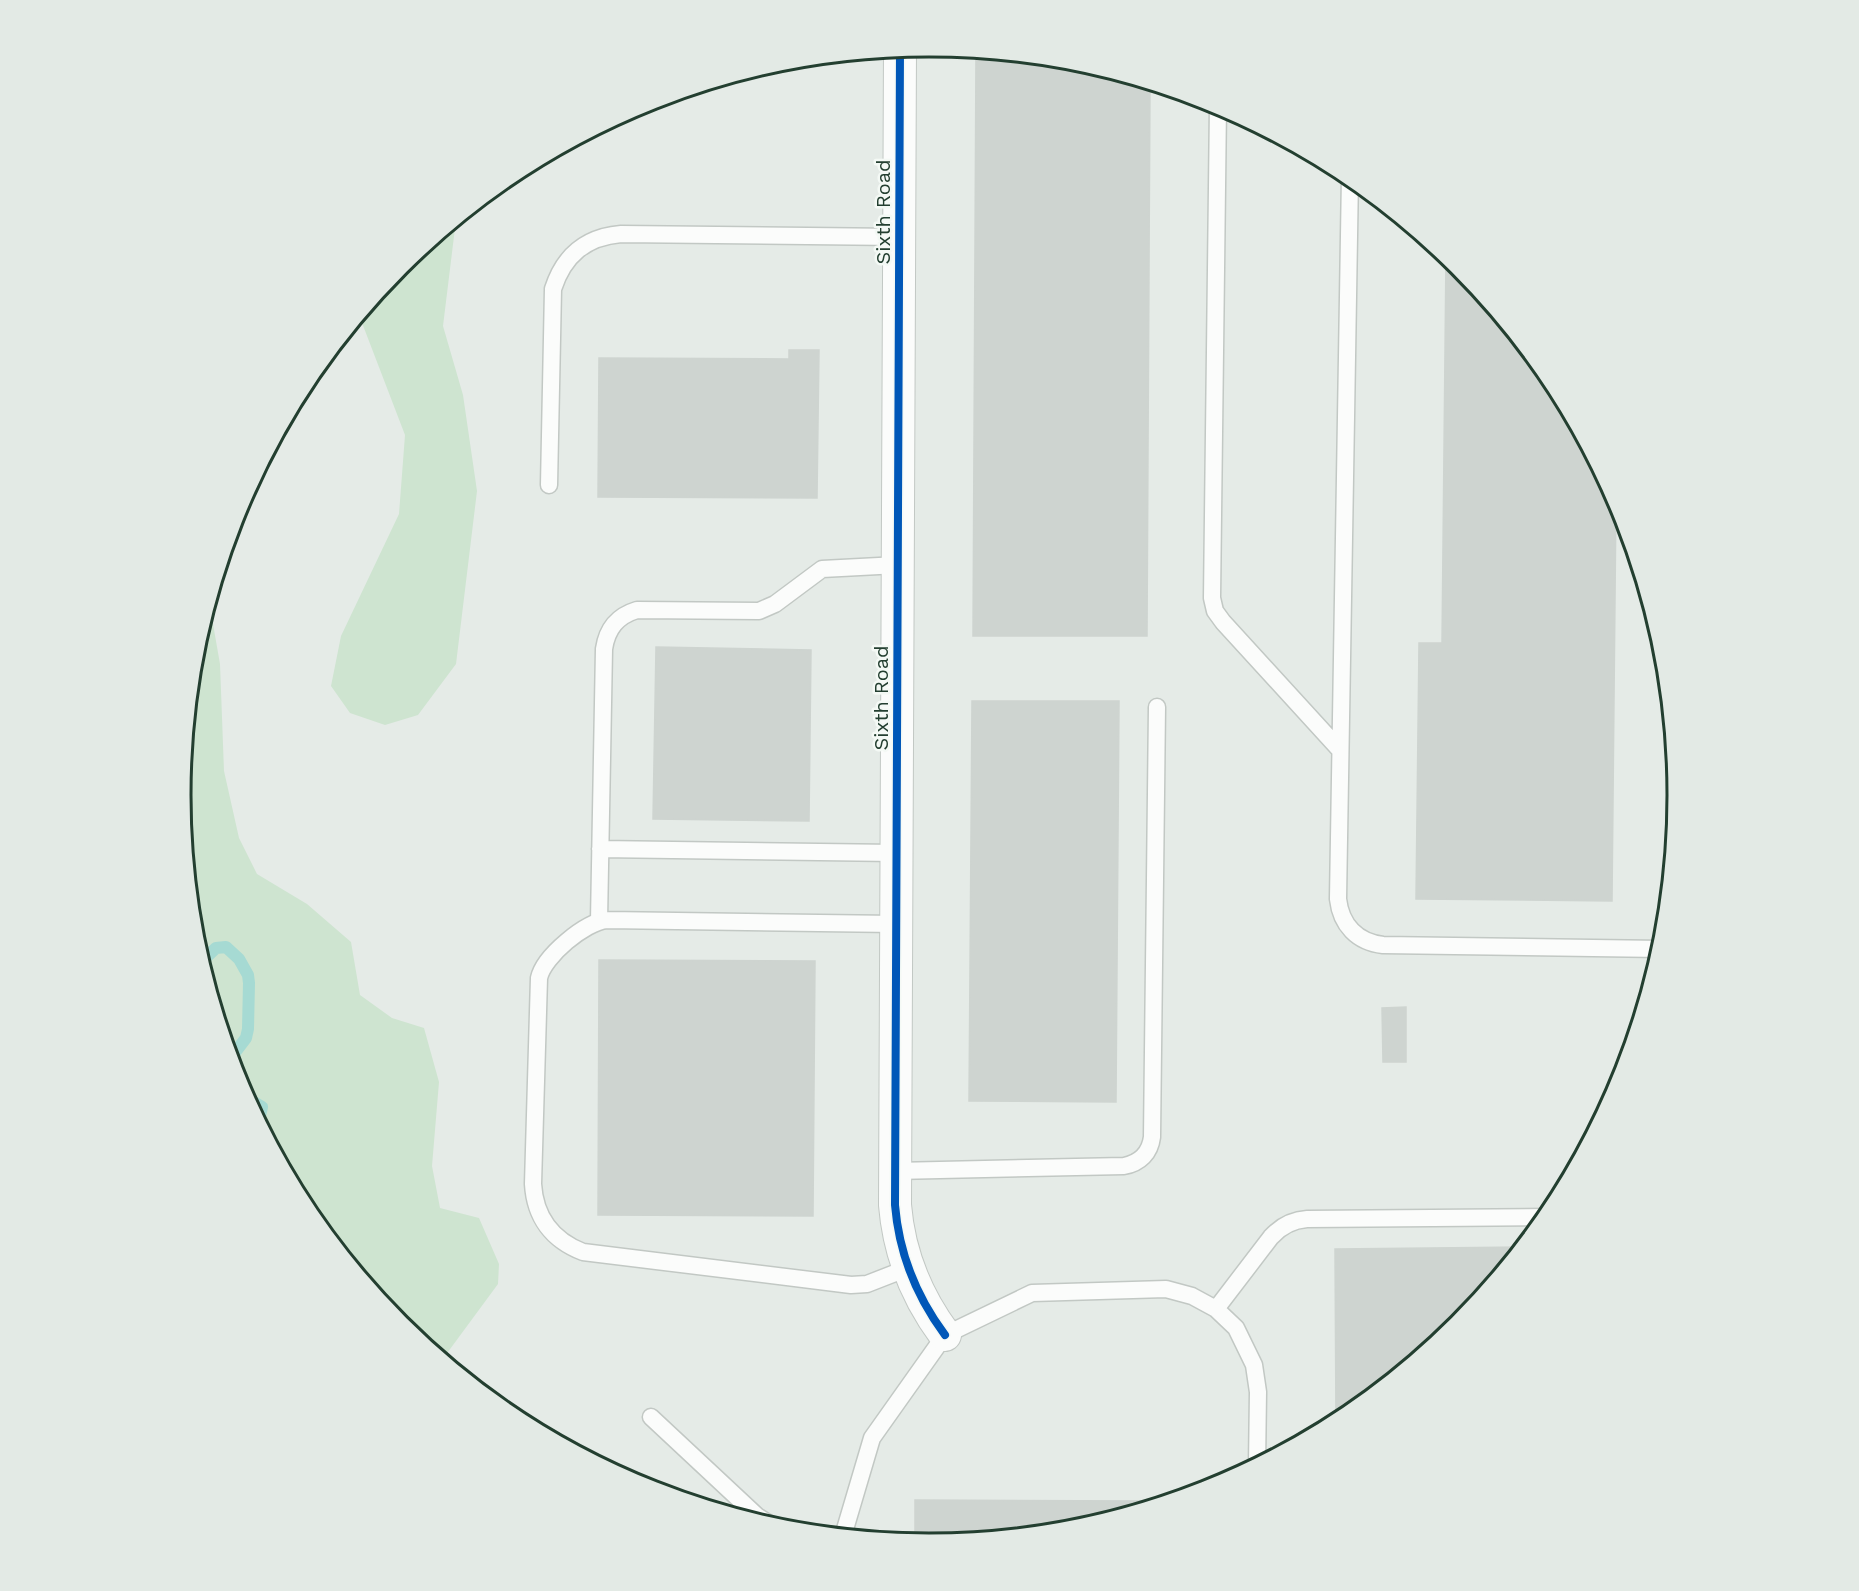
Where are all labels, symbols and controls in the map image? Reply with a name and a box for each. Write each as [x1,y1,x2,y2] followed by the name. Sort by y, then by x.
[871,159,895,265] street label: Sixth Road
[869,645,893,751] street label: Sixth Road

